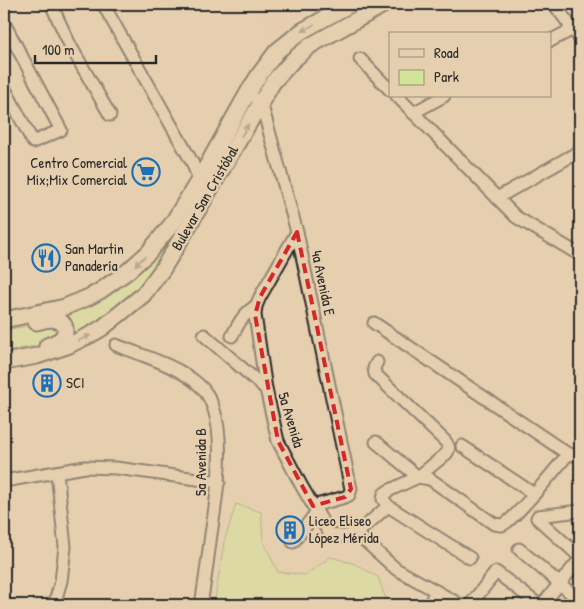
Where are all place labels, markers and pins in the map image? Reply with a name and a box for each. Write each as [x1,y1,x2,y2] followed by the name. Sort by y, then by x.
[27,152,127,190] place label: Centro Comercial Mix;Mix Comercial
[131,157,161,187] supermarket icon: Centro Comercial Mix;Mix Comercial
[65,238,124,276] place label: San Martin Panadería
[31,243,61,273] restaurant icon: San Martin Panadería
[32,368,62,398] building icon: SCI
[66,372,85,393] place label: SCI
[309,510,379,548] place label: Liceo Eliseo López Mérida
[275,515,305,545] building icon: Liceo Eliseo López Mérida

